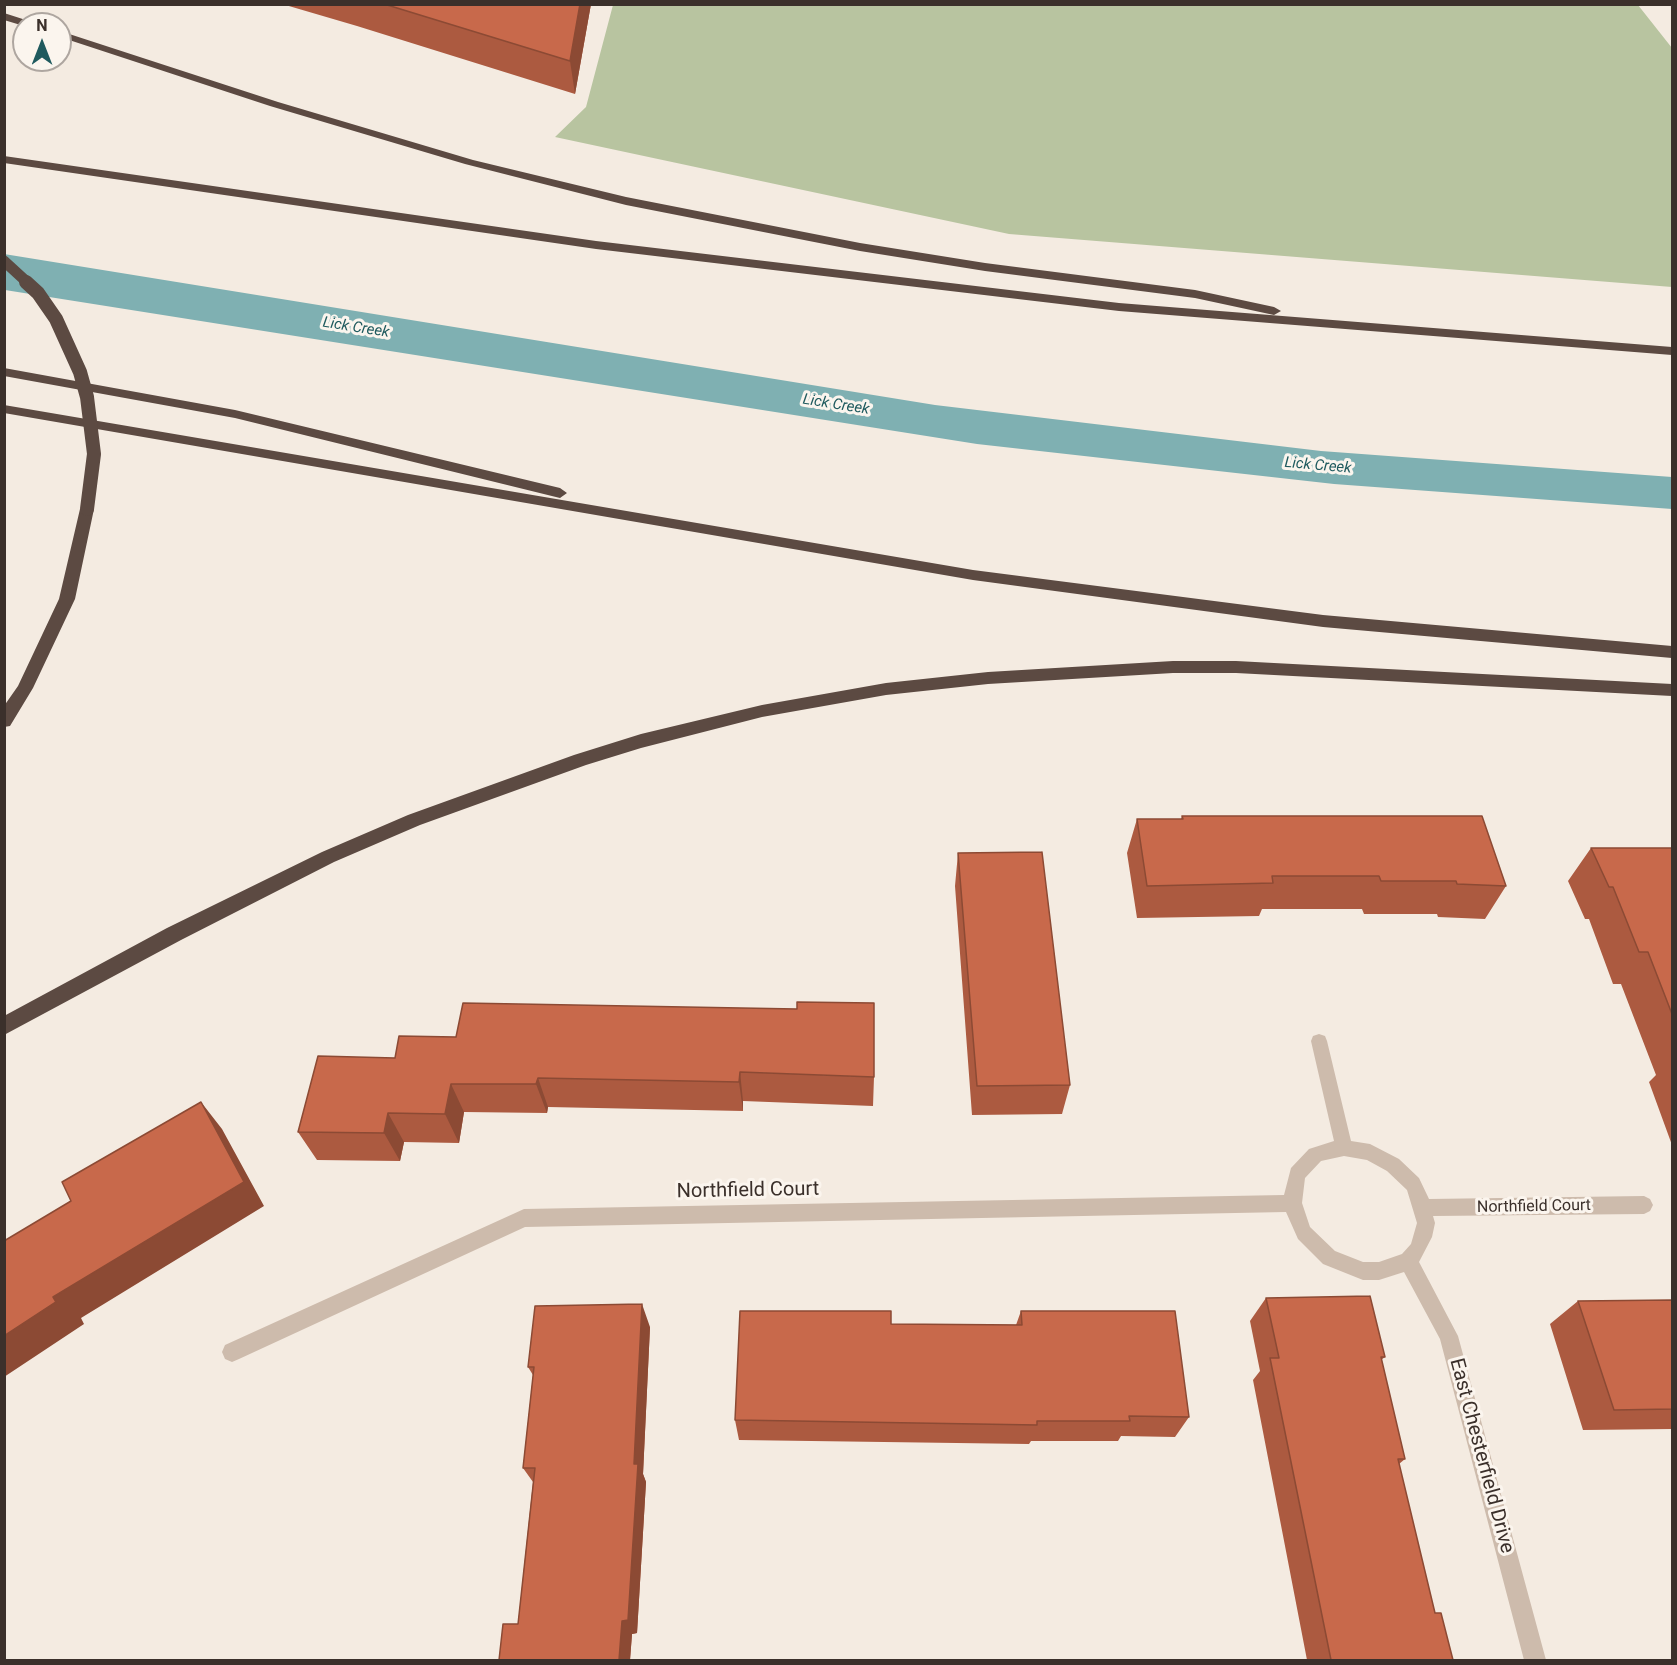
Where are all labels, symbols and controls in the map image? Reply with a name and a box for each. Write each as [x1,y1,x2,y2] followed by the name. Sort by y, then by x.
[12,12,72,72] north arrow
[36,16,48,35] text: N
[321,314,391,342] water label: Lick Creek
[801,391,871,419] water label: Lick Creek
[1284,454,1352,478] water label: Lick Creek
[677,1178,819,1204] street label: Northfield Court
[1477,1196,1591,1218] street label: Northfield Court
[1443,1356,1519,1556] street label: East Chesterfield Drive

